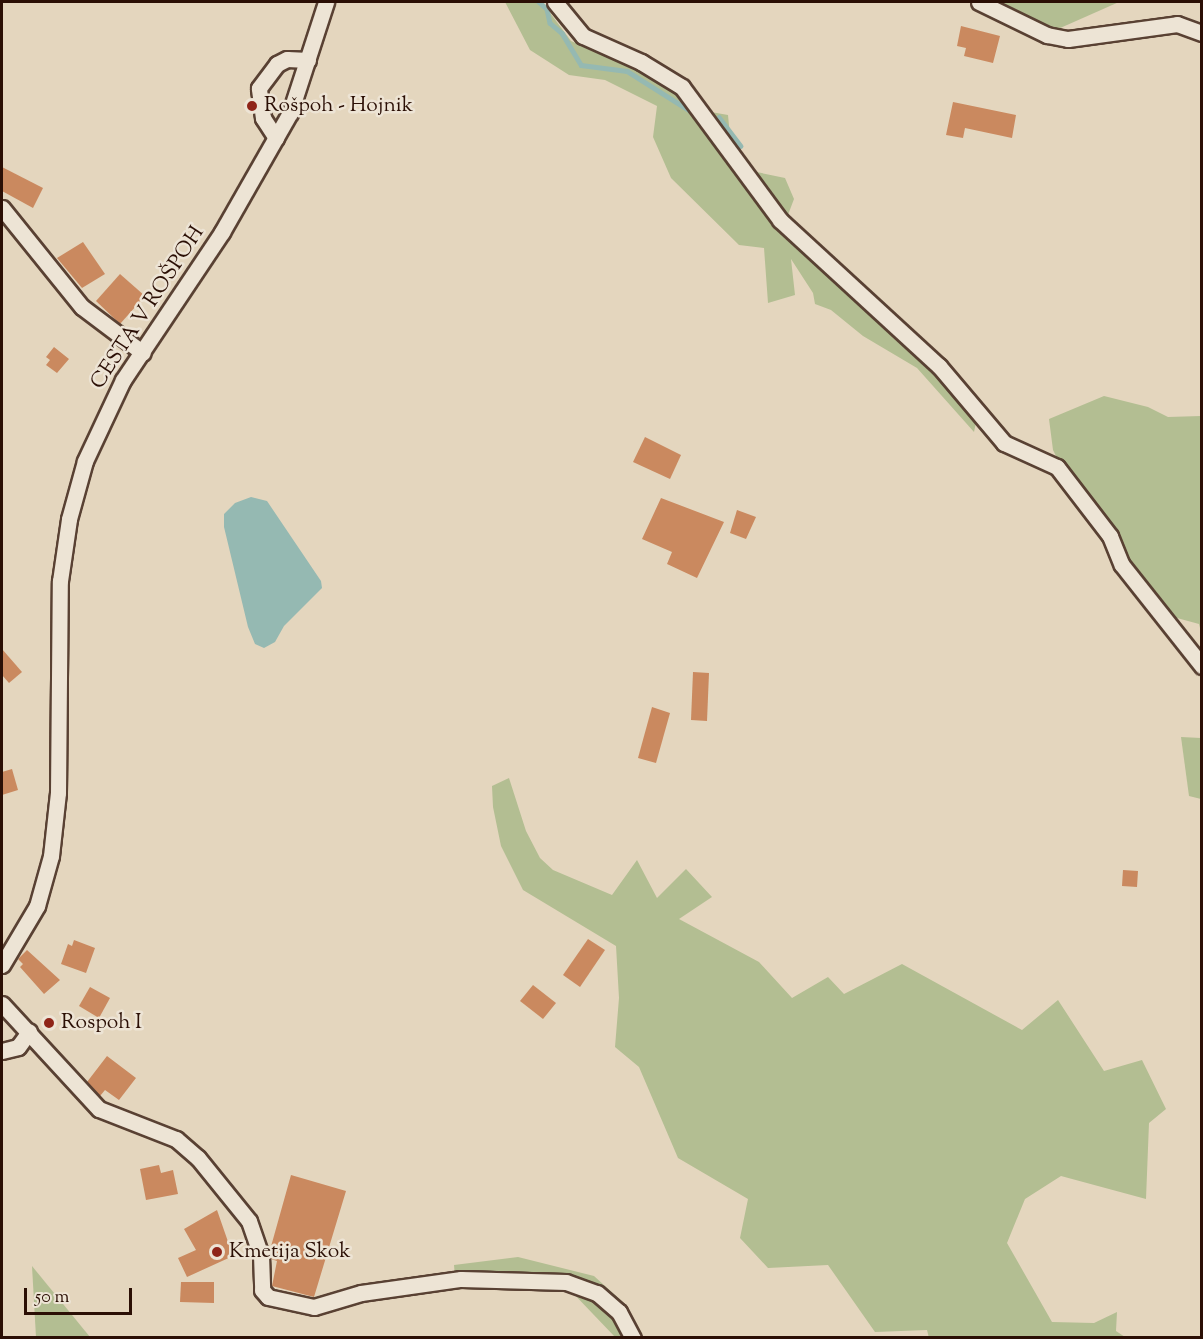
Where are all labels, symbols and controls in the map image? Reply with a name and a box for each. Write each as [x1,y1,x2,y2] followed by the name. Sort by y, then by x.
[264,93,413,119] place label: Rošpoh - Hojnik
[245,99,259,113] marker: Rošpoh - Hojnik
[86,222,210,394] street label: CESTA V ROŠPOH
[61,1010,142,1036] place label: Rospoh I
[42,1016,56,1030] marker: Rospoh I
[229,1239,351,1265] place label: Kmetija Skok
[210,1245,224,1259] marker: Kmetija Skok
[27,1276,135,1314] scale bar
[35,1285,69,1311] text: 50 m

